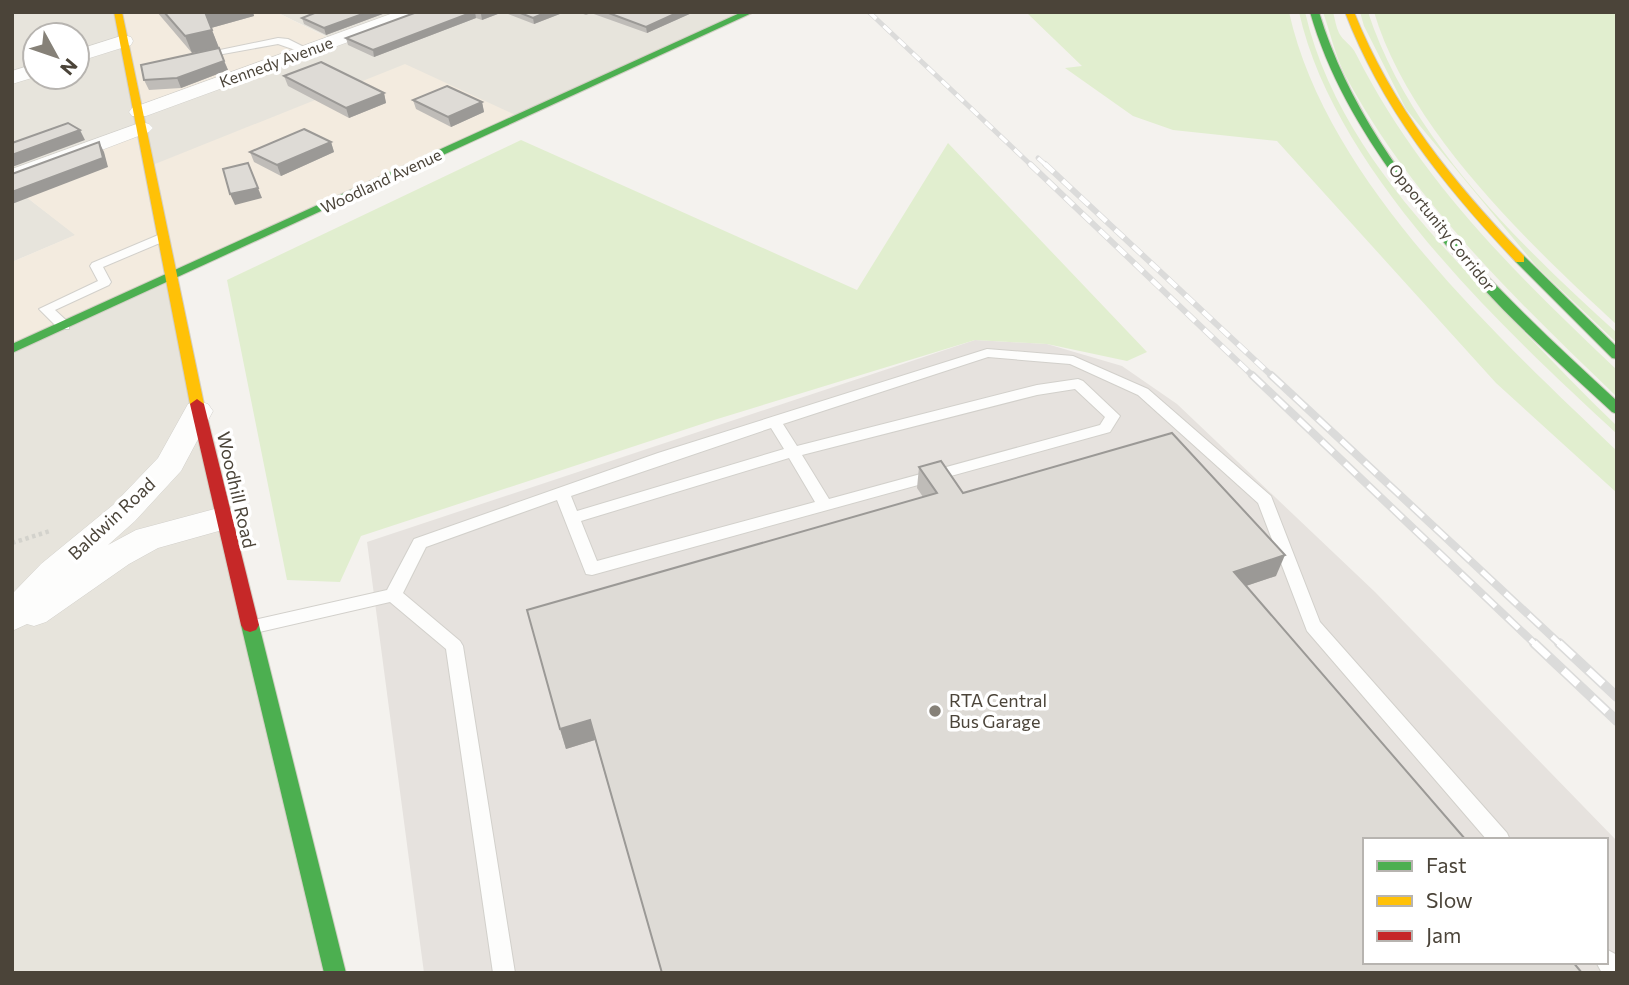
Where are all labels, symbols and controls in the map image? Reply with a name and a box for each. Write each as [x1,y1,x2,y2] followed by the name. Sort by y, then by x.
[21,21,91,91] north arrow
[217,32,335,91] street label: Kennedy Avenue
[56,54,83,80] text: N
[317,144,444,217] street label: Woodland Avenue
[1386,160,1500,294] street label: Opportunity Corridor
[213,430,261,550] street label: Woodhill Road
[63,472,159,564] street label: Baldwin Road
[949,689,1047,732] place label: RTA Central Bus Garage
[927,703,943,719] marker: RTA Central Bus Garage
[1363,838,1608,964] legend
[1426,852,1467,877] text: Fast
[1426,887,1473,912] text: Slow
[1426,922,1461,947] text: Jam

